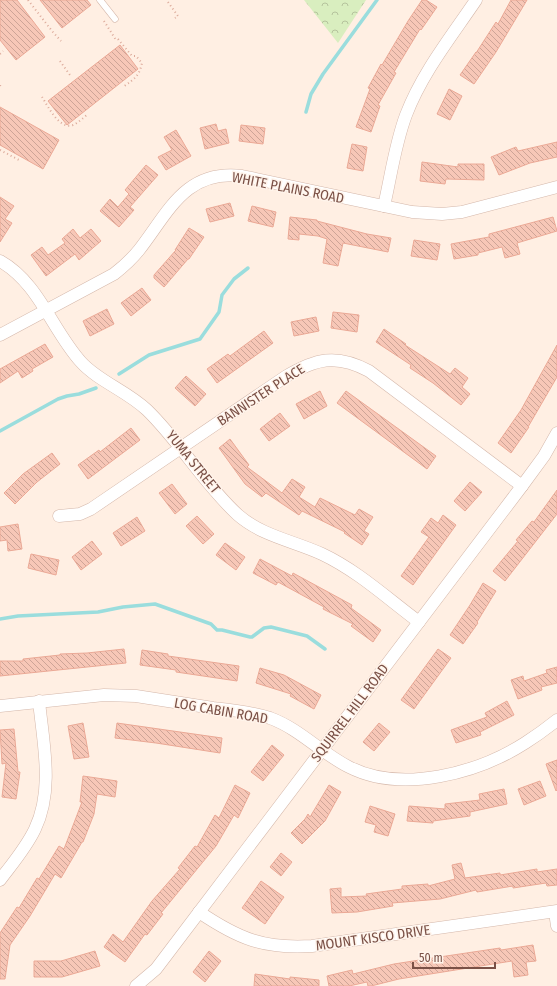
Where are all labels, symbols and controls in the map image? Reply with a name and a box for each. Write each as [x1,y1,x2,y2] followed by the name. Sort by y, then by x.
[230,169,346,207] street label: WHITE PLAINS ROAD
[214,360,308,430] street label: BANNISTER PLACE
[162,427,224,497] street label: YUMA STREET
[308,661,392,765] street label: SQUIRREL HILL ROAD
[173,694,269,728] street label: LOG CABIN ROAD
[315,922,432,954] street label: MOUNT KISCO DRIVE
[413,944,495,970] scale bar
[419,951,443,965] text: 50 m

